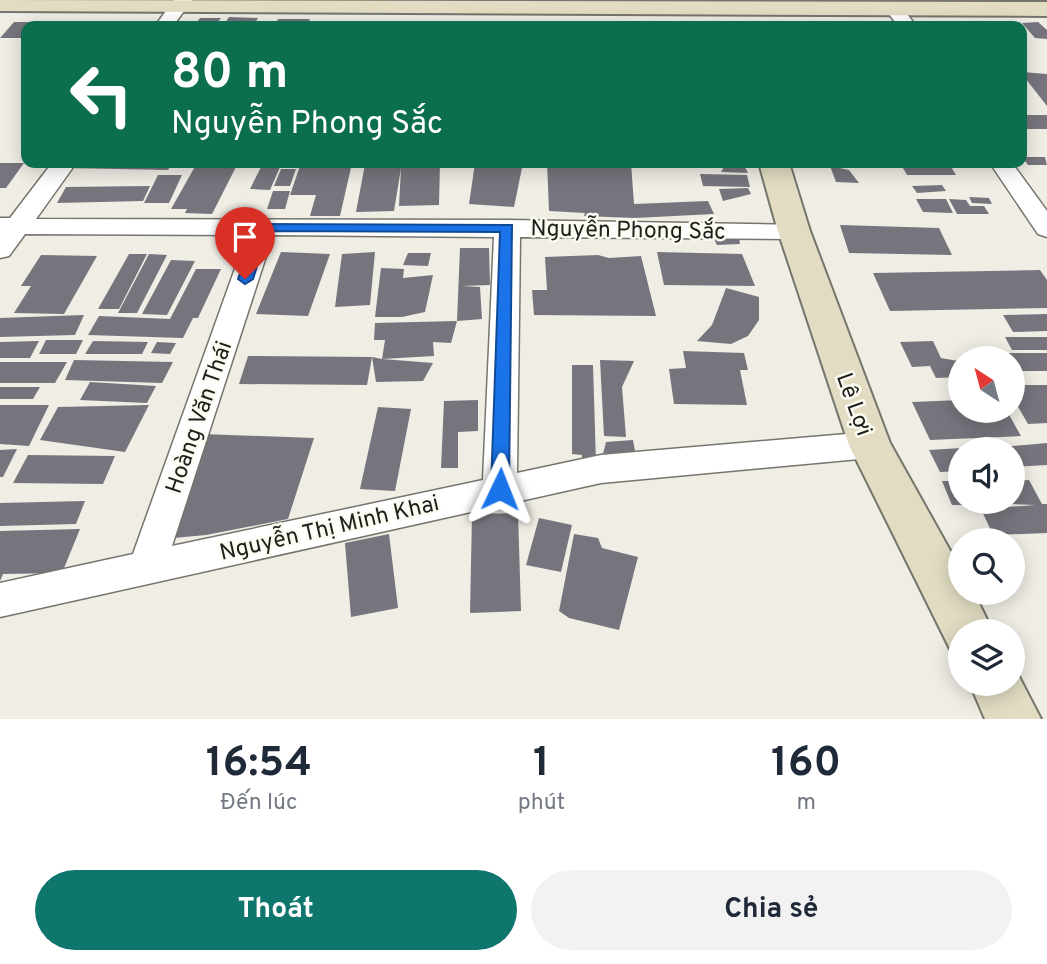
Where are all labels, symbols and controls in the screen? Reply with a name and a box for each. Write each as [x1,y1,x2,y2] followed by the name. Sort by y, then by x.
[171,44,288,106] text: 80 m
[56,49,147,140] icon: left
[171,105,443,145] text: Nguyễn Phong Sắc
[215,207,275,279] pin
[530,213,726,248] street label: Nguyễn Phong Sắc
[226,218,264,256] icon: arrive
[161,338,240,498] street label: Hoàng Văn Thái
[948,346,1026,424] north arrow
[948,346,1025,696] map controls
[828,369,877,440] street label: Lê Lợi
[948,437,1025,514] button: sound
[463,452,537,526] position arrow
[217,489,442,569] street label: Nguyễn Thị Minh Khai
[948,528,1025,605] button: search
[948,619,1025,696] button: layers
[206,738,312,791] text: 16:54
[533,738,550,791] text: 1
[771,738,841,791] text: 160
[220,789,298,818] text: Đến lúc
[518,789,565,818] text: phút
[796,789,816,818] text: m
[35,870,517,950] button: Thoát
[531,870,1012,950] button: Chia sẻ

